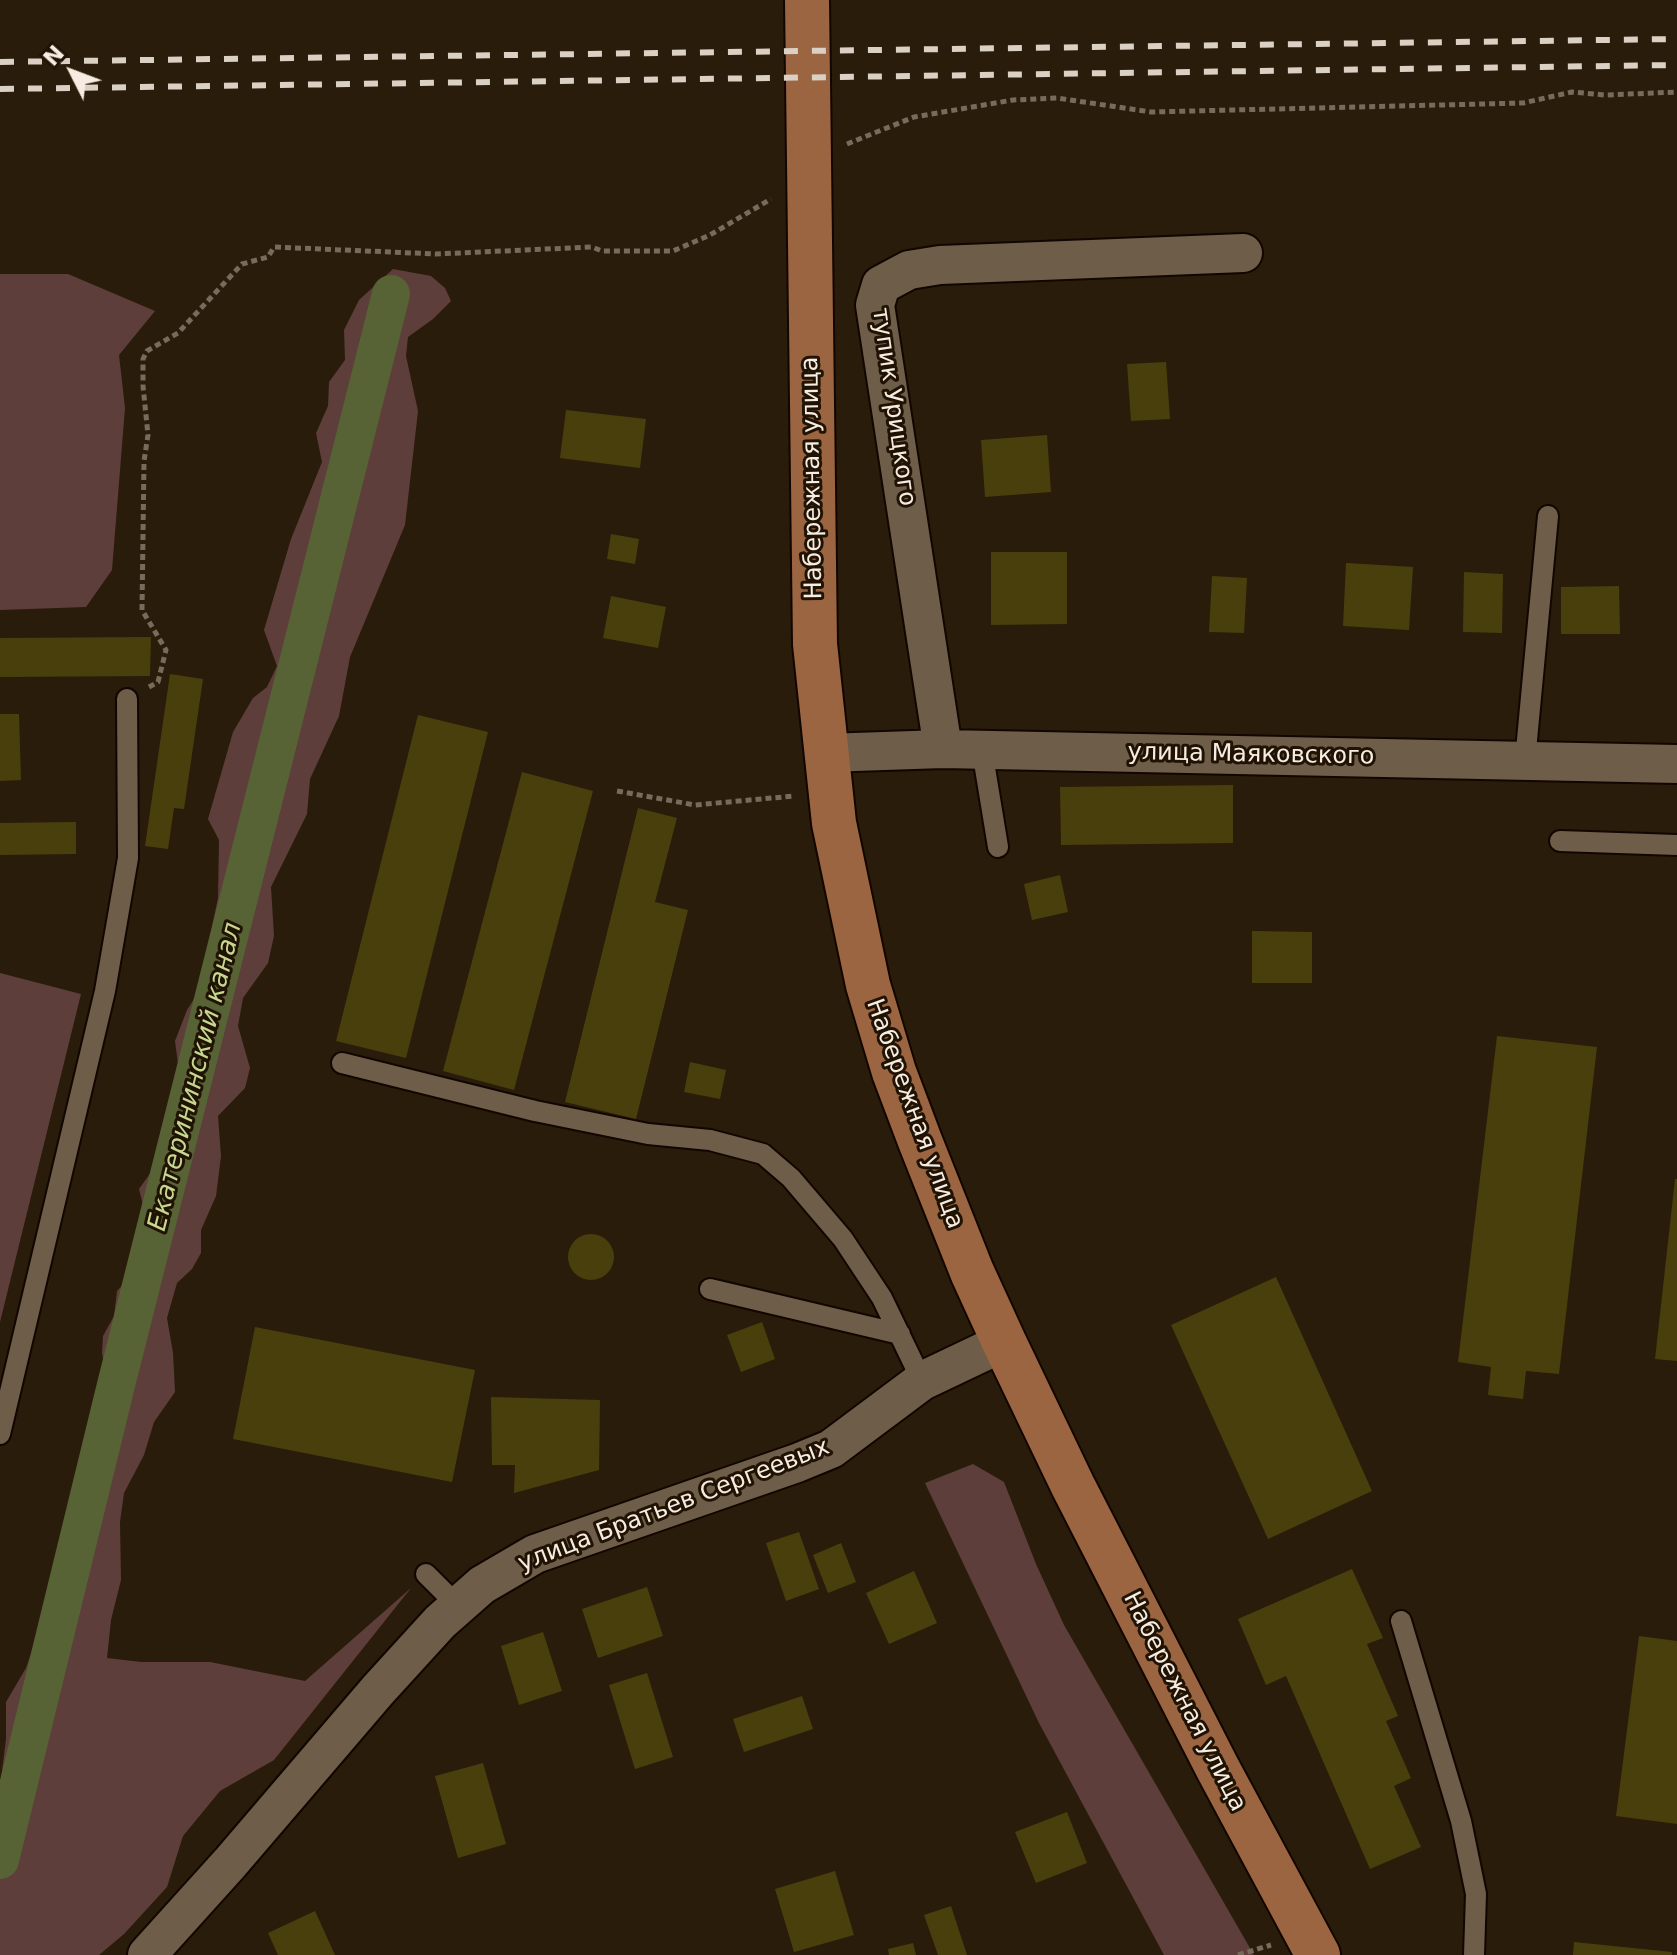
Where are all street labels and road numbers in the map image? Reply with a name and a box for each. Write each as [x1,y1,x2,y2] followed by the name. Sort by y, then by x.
[865,306,921,508] street label: тупик Урицкого
[796,356,830,600] street label: Набережная улица
[1127,738,1375,772] street label: улица Маяковского
[859,995,969,1233] street label: Набережная улица
[514,1433,834,1579] street label: улица Братьев Сергеевых
[1116,1587,1252,1817] street label: Набережная улица

